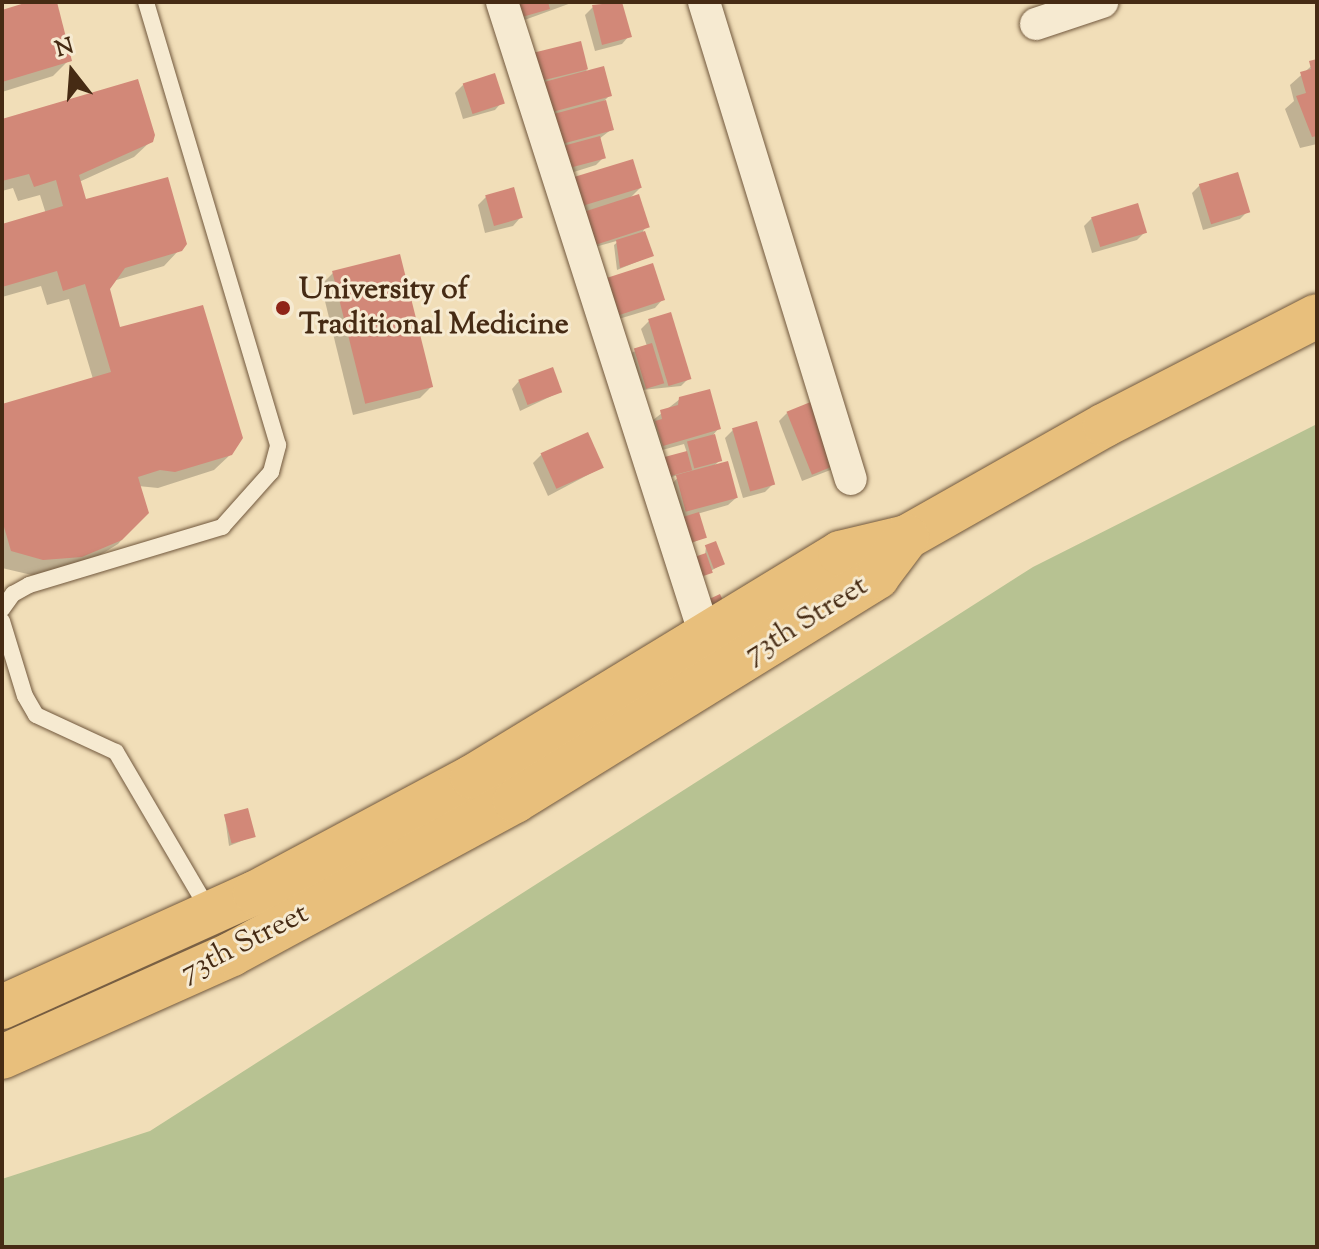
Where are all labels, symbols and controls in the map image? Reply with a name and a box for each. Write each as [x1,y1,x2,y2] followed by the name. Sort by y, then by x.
[52,31,78,67] text: N
[32,32,112,112] north arrow
[299,273,569,344] place label: University of Traditional Medicine
[274,299,292,317] marker: University of Traditional Medicine
[739,569,875,673] street label: 73th Street
[175,897,315,991] street label: 73th Street

